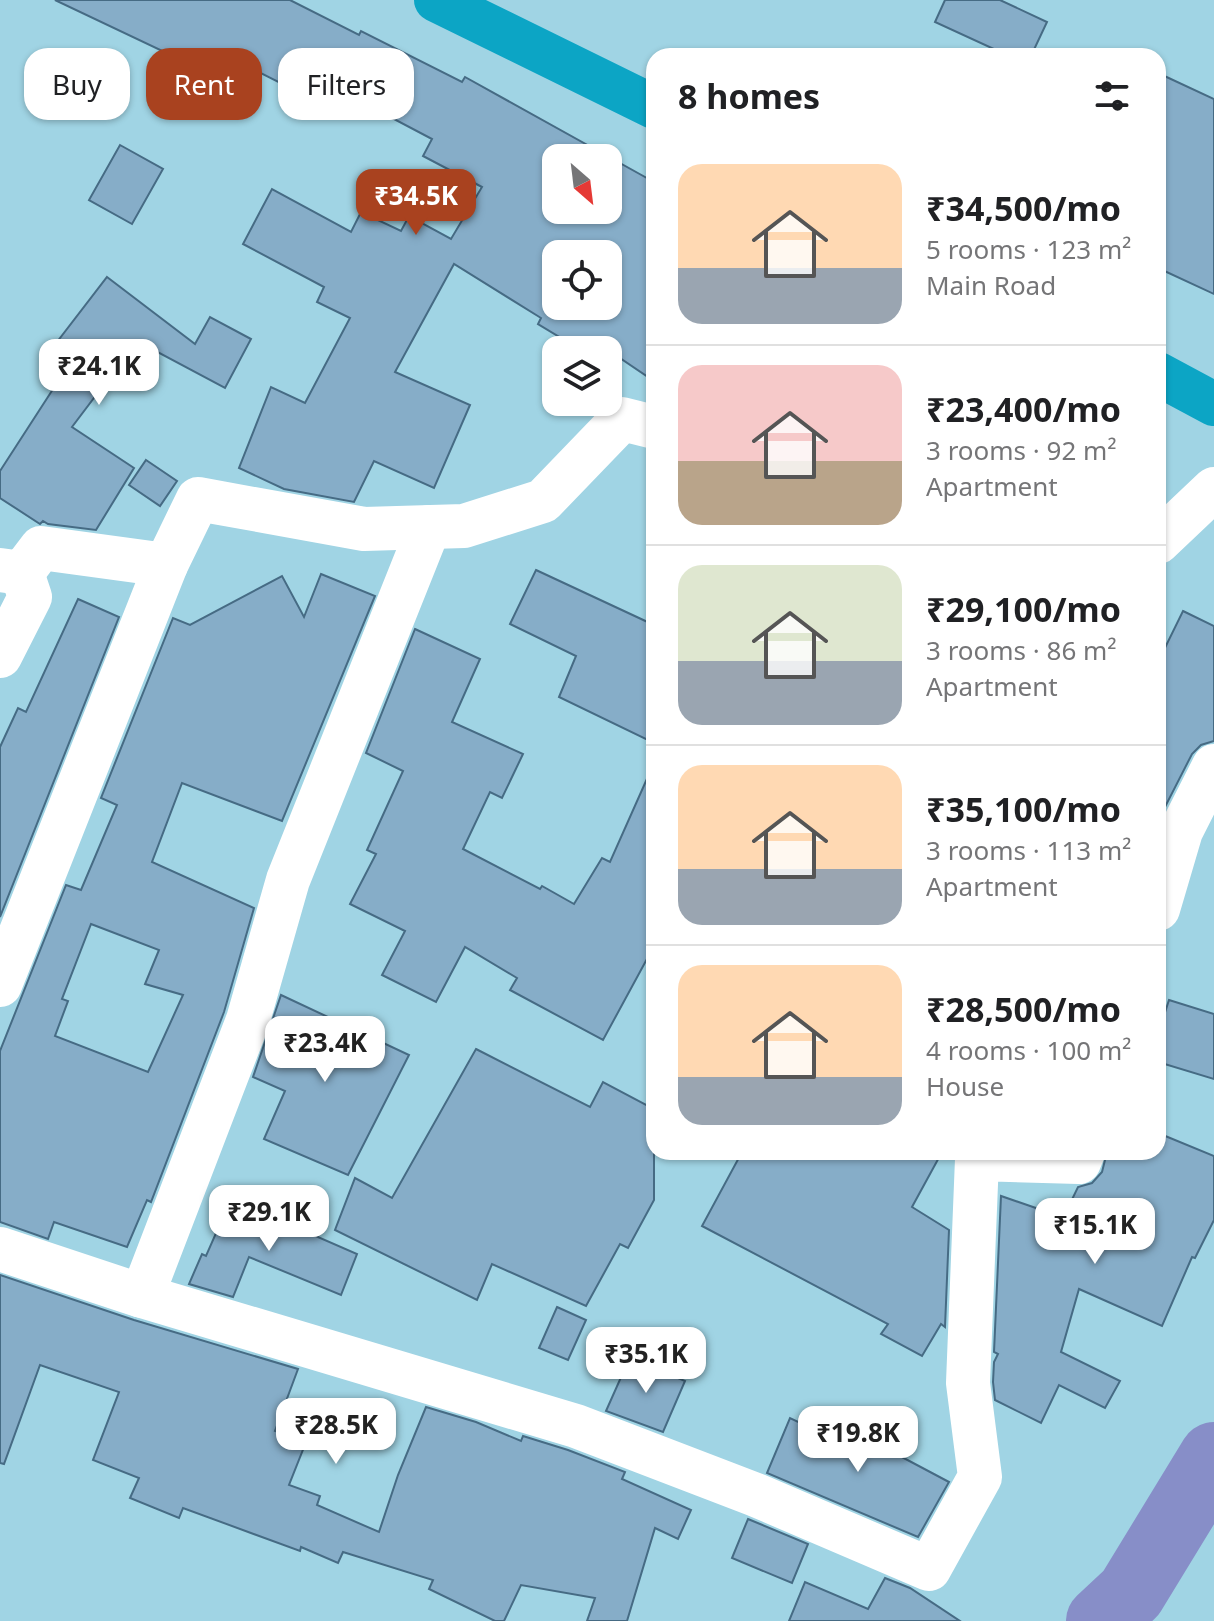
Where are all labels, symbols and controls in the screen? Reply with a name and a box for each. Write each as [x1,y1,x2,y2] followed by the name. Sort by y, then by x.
[24,48,130,120] chip: Buy
[146,48,262,120] chip: Rent
[278,48,414,120] chip: Filters
[678,73,820,119] text: 8 homes
[1090,74,1134,118] icon: filters
[542,144,622,224] north arrow
[542,144,622,416] map controls
[351,169,481,237] pin: ₹34.5K
[374,177,458,213] text: ₹34.5K
[926,185,1121,231] text: ₹34,500/mo
[742,196,838,292] icon: home
[926,231,1131,267] text: 5 rooms · 123 m²
[542,240,622,320] button: locate
[926,267,1056,303] text: Main Road
[542,336,622,416] button: layers
[34,339,164,407] pin: ₹24.1K
[57,347,141,383] text: ₹24.1K
[926,386,1121,432] text: ₹23,400/mo
[742,397,838,493] icon: home
[926,432,1116,468] text: 3 rooms · 92 m²
[926,468,1058,504] text: Apartment
[926,586,1121,632] text: ₹29,100/mo
[742,597,838,693] icon: home
[926,632,1116,668] text: 3 rooms · 86 m²
[926,668,1058,704] text: Apartment
[926,786,1121,832] text: ₹35,100/mo
[742,797,838,893] icon: home
[926,832,1131,868] text: 3 rooms · 113 m²
[926,868,1058,904] text: Apartment
[926,986,1121,1032] text: ₹28,500/mo
[742,997,838,1093] icon: home
[260,1016,390,1084] pin: ₹23.4K
[283,1024,367,1060] text: ₹23.4K
[926,1032,1131,1068] text: 4 rooms · 100 m²
[926,1068,1004,1104] text: House
[204,1185,334,1253] pin: ₹29.1K
[227,1193,311,1229] text: ₹29.1K
[1030,1198,1160,1266] pin: ₹15.1K
[1053,1206,1137,1242] text: ₹15.1K
[581,1327,711,1395] pin: ₹35.1K
[604,1335,688,1371] text: ₹35.1K
[271,1398,401,1466] pin: ₹28.5K
[294,1406,378,1442] text: ₹28.5K
[793,1406,923,1474] pin: ₹19.8K
[816,1414,900,1450] text: ₹19.8K

